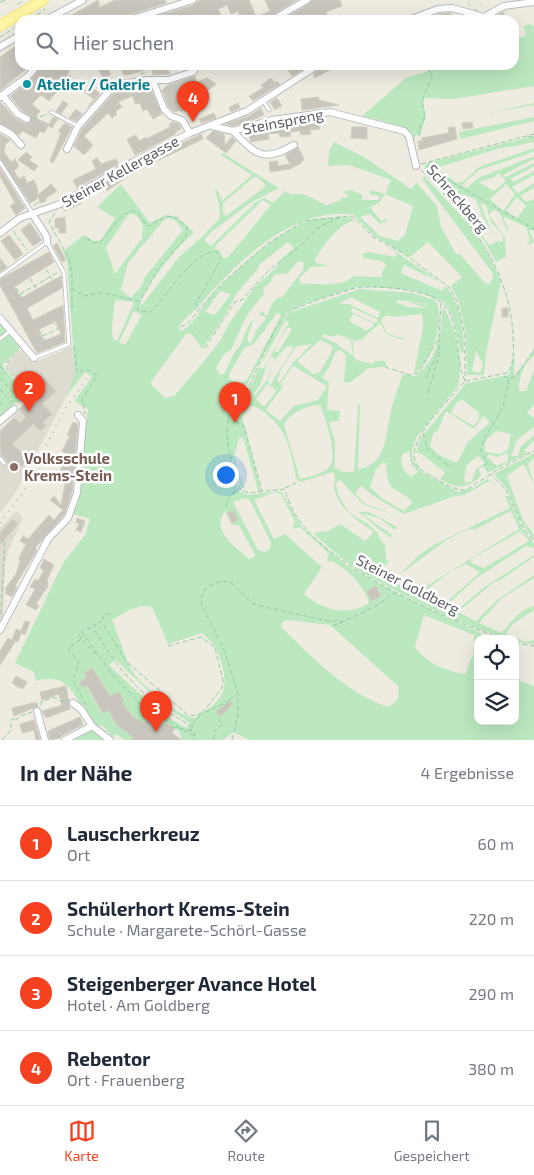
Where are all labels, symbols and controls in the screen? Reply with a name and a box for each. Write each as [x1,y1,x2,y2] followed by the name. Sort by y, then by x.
[15,15,519,70] search box
[33,29,61,57] icon: search
[73,31,174,54] text: Hier suchen
[37,75,150,93] place label: Atelier / Galerie
[21,78,33,90] marker: Atelier / Galerie
[177,81,209,122] pin: 4
[241,104,325,138] street label: Steinspreng
[58,131,182,211] street label: Steiner Kellergasse
[424,160,493,236] street label: Schreckberg
[13,371,45,412] pin: 2
[219,382,251,423] pin: 1
[24,449,112,484] place label: Volksschule Krems-Stein
[8,461,20,473] marker: Volksschule Krems-Stein
[213,462,239,488] your location
[353,550,463,618] street label: Steiner Goldberg
[474,635,519,725] map controls
[474,635,519,680] button: locate
[474,680,519,725] button: layers
[140,691,172,732] pin: 3
[20,760,132,785] text: In der Nähe
[421,763,514,782] text: 4 Ergebnisse
[67,822,200,845] text: Lauscherkreuz
[33,834,39,853] text: 1
[478,834,514,853] text: 60 m
[67,845,90,864] text: Ort
[67,897,290,920] text: Schülerhort Krems-Stein
[31,909,41,928] text: 2
[469,909,514,928] text: 220 m
[67,920,307,939] text: Schule · Margarete-Schörl-Gasse
[67,972,316,995] text: Steigenberger Avance Hotel
[31,984,41,1003] text: 3
[469,984,514,1003] text: 290 m
[67,995,210,1014] text: Hotel · Am Goldberg
[67,1047,150,1070] text: Rebentor
[31,1059,41,1078] text: 4
[468,1059,514,1078] text: 380 m
[67,1070,185,1089] text: Ort · Frauenberg
[64,1117,99,1164] tab: Karte
[228,1117,265,1164] tab: Route
[394,1117,470,1164] tab: Gespeichert

